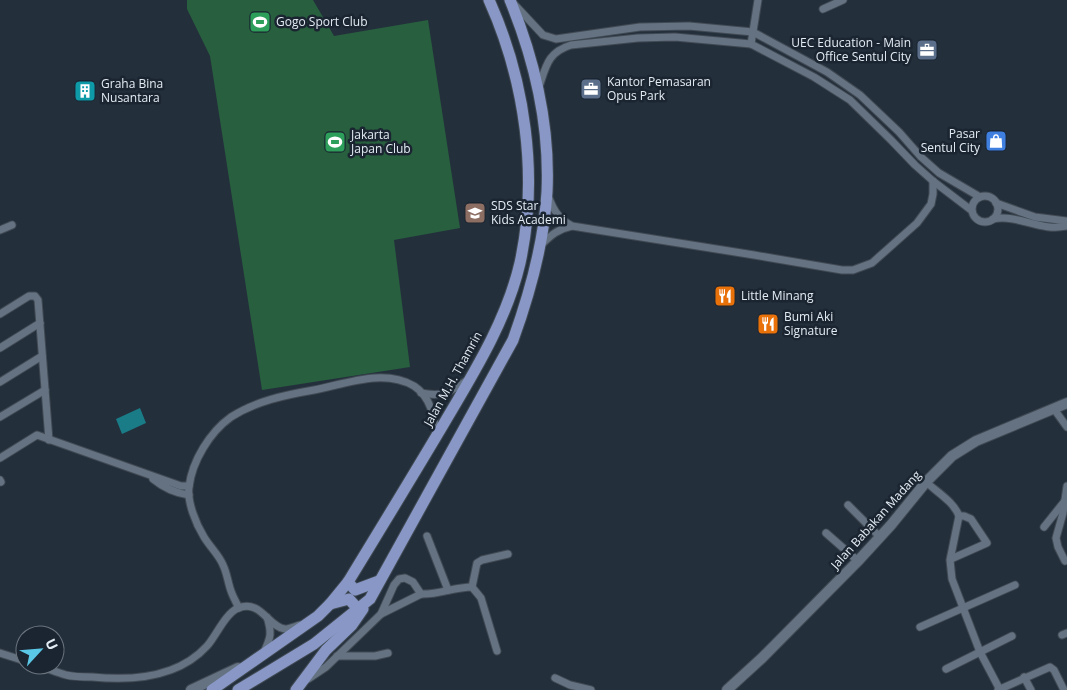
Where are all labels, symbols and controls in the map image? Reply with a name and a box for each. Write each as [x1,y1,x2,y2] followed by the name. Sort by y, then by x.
[248,10,272,34] sports icon: Gogo Sport Club
[276,13,368,30] place label: Gogo Sport Club
[791,34,912,65] place label: UEC Education - Main Office Sentul City
[915,38,939,62] office icon: UEC Education - Main Office Sentul City
[607,73,711,104] place label: Kantor Pemasaran Opus Park
[101,75,163,106] place label: Graha Bina Nusantara
[579,77,603,101] office icon: Kantor Pemasaran Opus Park
[73,79,97,103] building icon: Graha Bina Nusantara
[921,125,981,156] place label: Pasar Sentul City
[350,126,411,157] place label: Jakarta Japan Club
[984,129,1008,153] shop icon: Pasar Sentul City
[323,130,347,154] sports icon: Jakarta Japan Club
[491,197,566,228] place label: SDS Star Kids Academi
[463,201,487,225] school or university icon: SDS Star Kids Academi
[713,284,737,308] restaurant icon: Little Minang
[741,287,814,304] place label: Little Minang
[784,308,838,339] place label: Bumi Aki Signature
[756,312,780,336] restaurant icon: Bumi Aki Signature
[419,328,486,430] street label: Jalan M.H. Thamrin
[826,466,925,573] street label: Jalan Babakan Madang
[15,625,65,675] north arrow
[41,635,63,653] text: U

